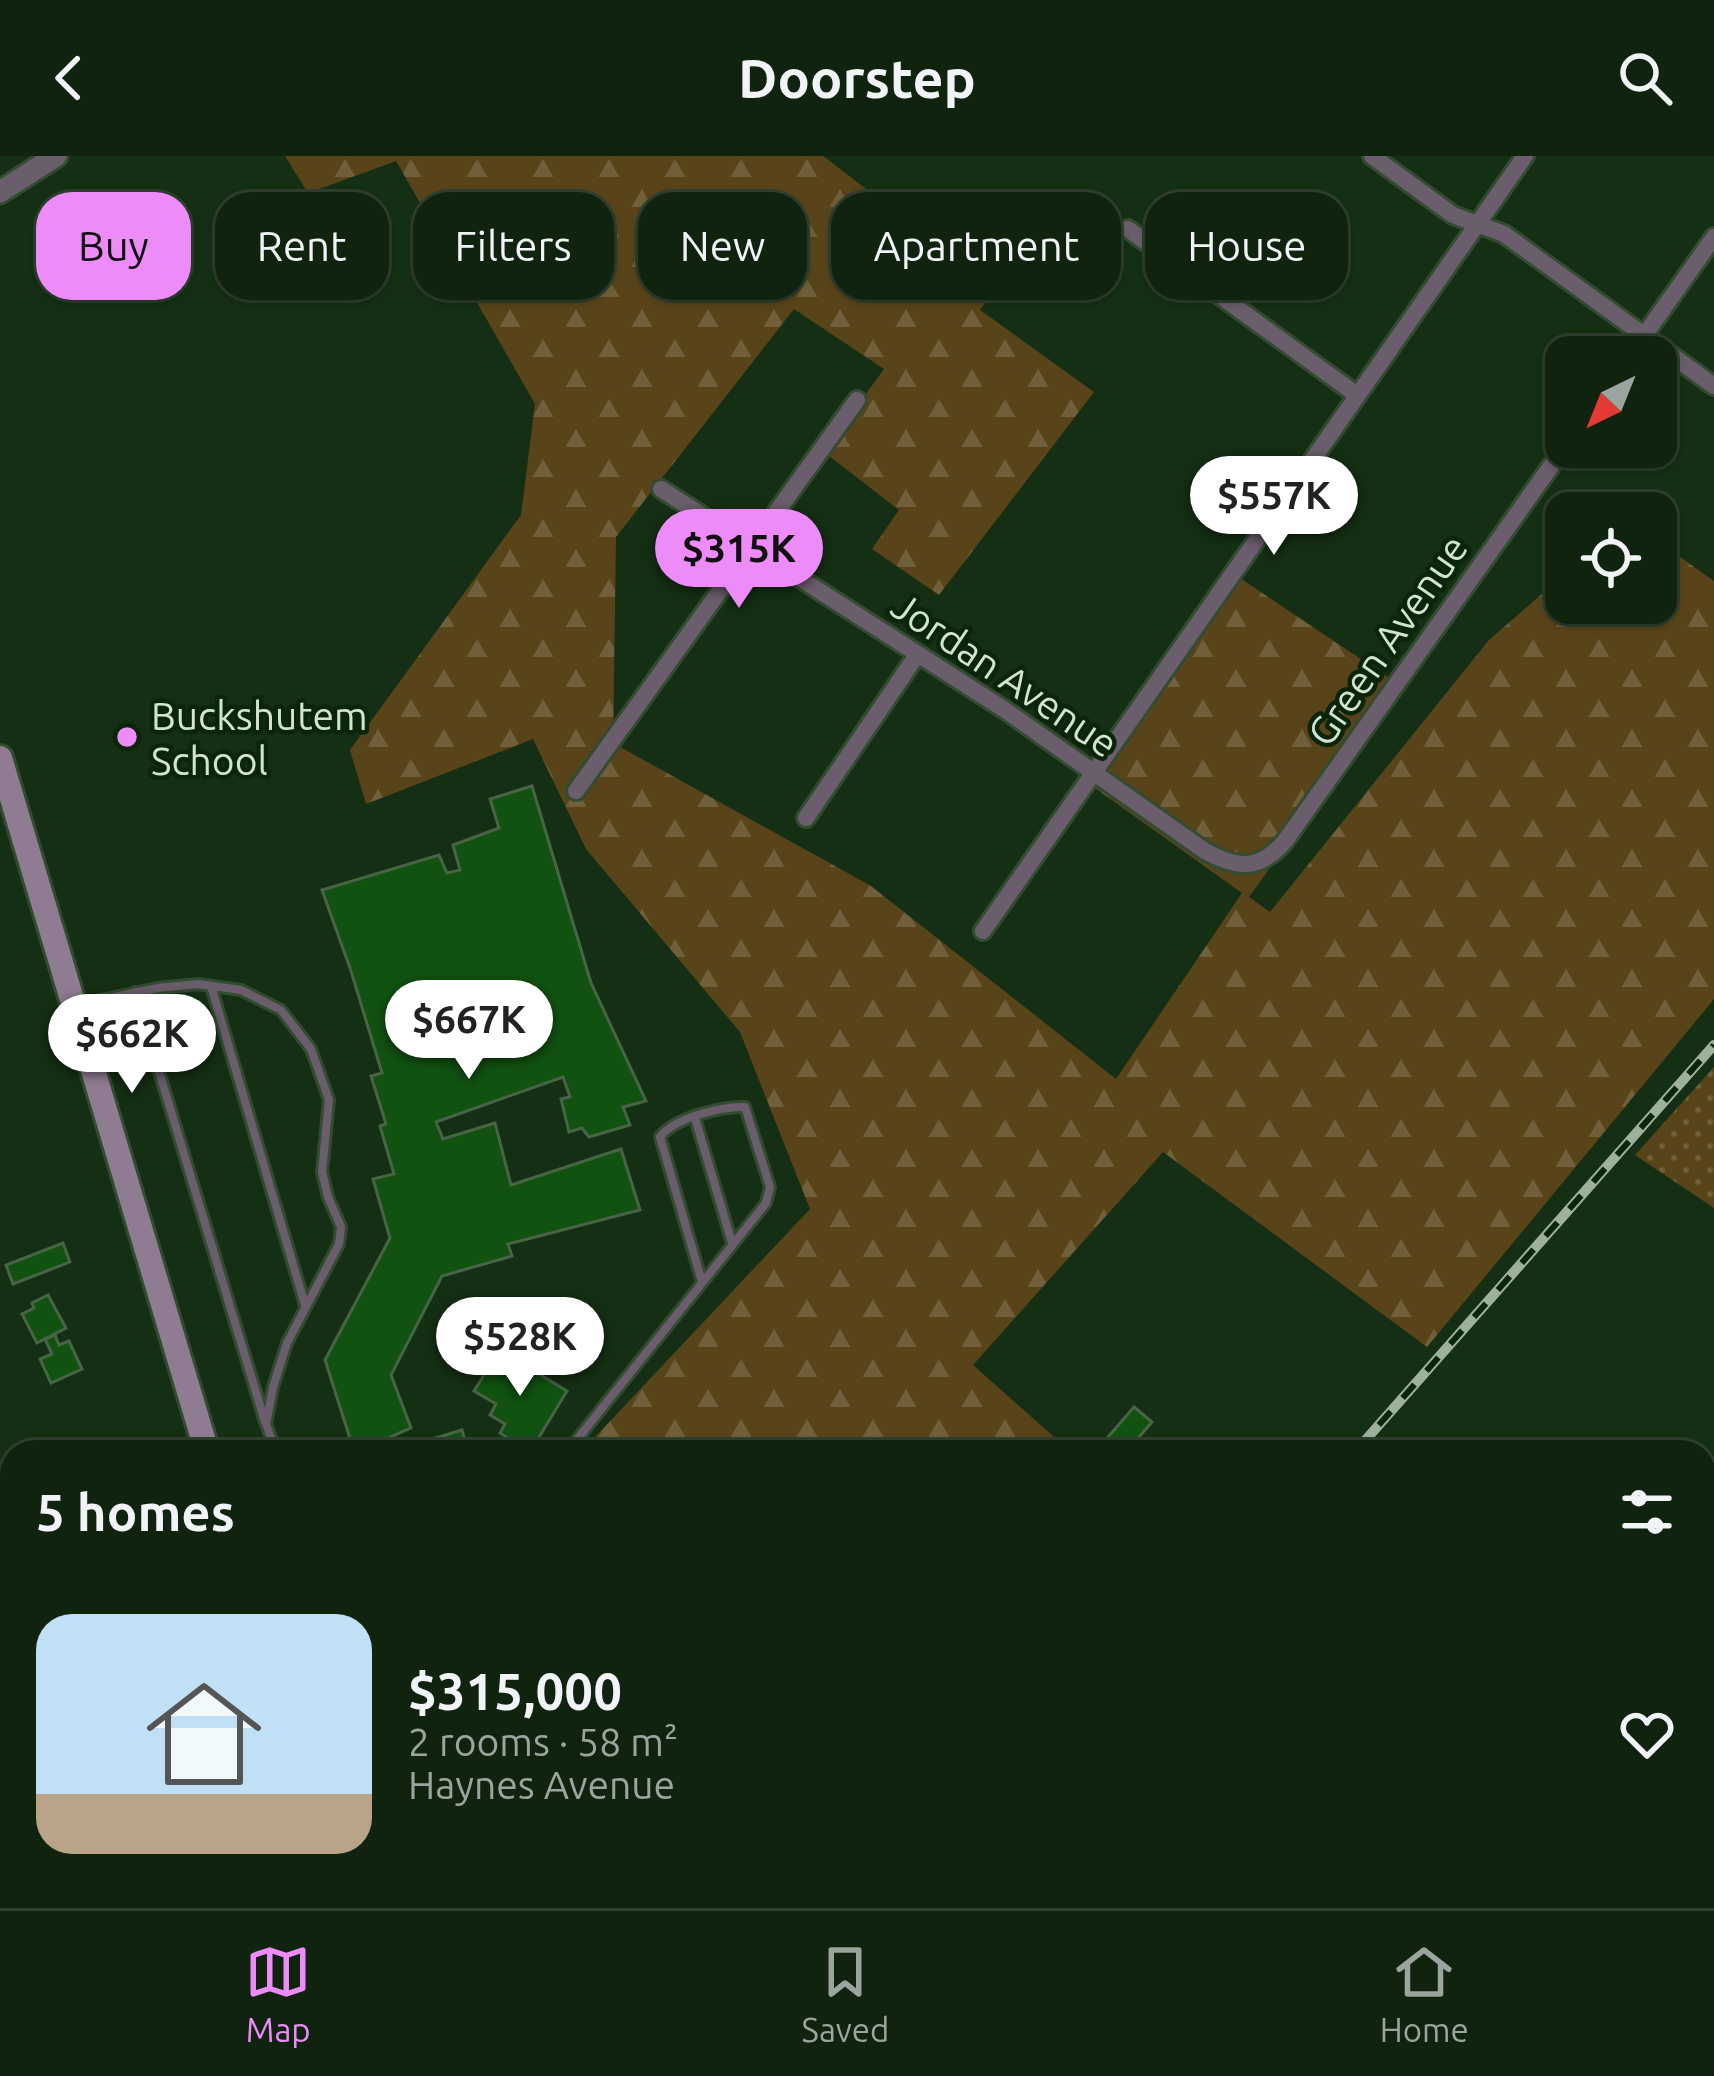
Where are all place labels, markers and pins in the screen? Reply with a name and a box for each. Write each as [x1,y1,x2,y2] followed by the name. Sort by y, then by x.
[1190,456,1358,558] pin: $557K
[655,509,823,611] pin: $315K
[151,694,368,782] place label: Buckshutem School
[114,724,140,750] marker: Buckshutem School
[385,980,553,1082] pin: $667K
[48,994,216,1096] pin: $662K
[436,1297,604,1399] pin: $528K

